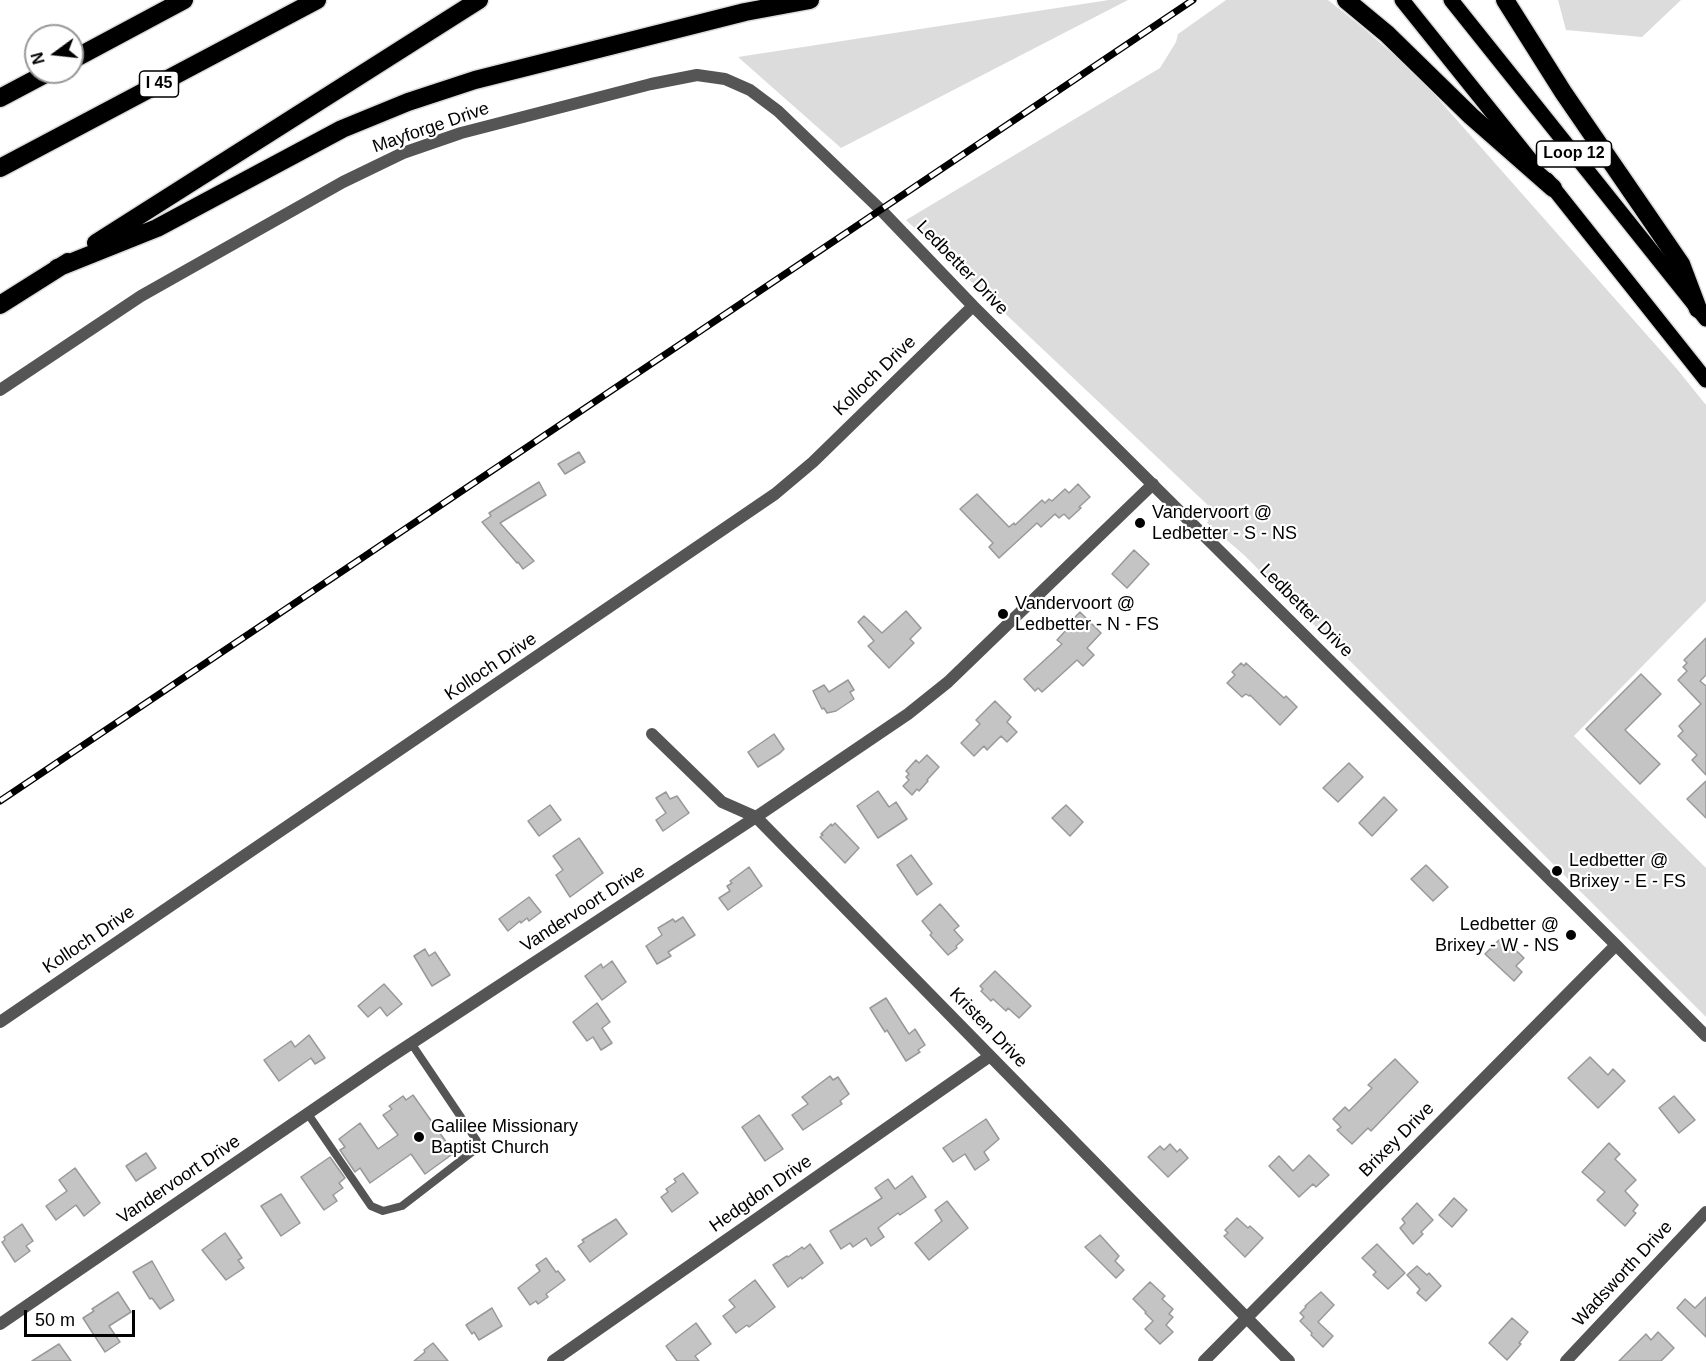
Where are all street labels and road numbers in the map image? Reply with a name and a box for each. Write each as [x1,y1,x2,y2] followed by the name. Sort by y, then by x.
[140,71,178,97] road number: I 45
[370,98,492,158] street label: Mayforge Drive
[1536,141,1612,167] road number: Loop 12
[911,216,1013,320] street label: Ledbetter Drive
[829,331,921,421] street label: Kolloch Drive
[1255,560,1357,662] street label: Ledbetter Drive
[441,628,541,706] street label: Kolloch Drive
[517,861,649,957] street label: Vandervoort Drive
[39,901,139,979] street label: Kolloch Drive
[944,983,1032,1073] street label: Kristen Drive
[1355,1098,1439,1182] street label: Brixey Drive
[113,1131,245,1229] street label: Vandervoort Drive
[706,1151,816,1237] street label: Hedgdon Drive
[1569,1217,1677,1331] street label: Wadsworth Drive

